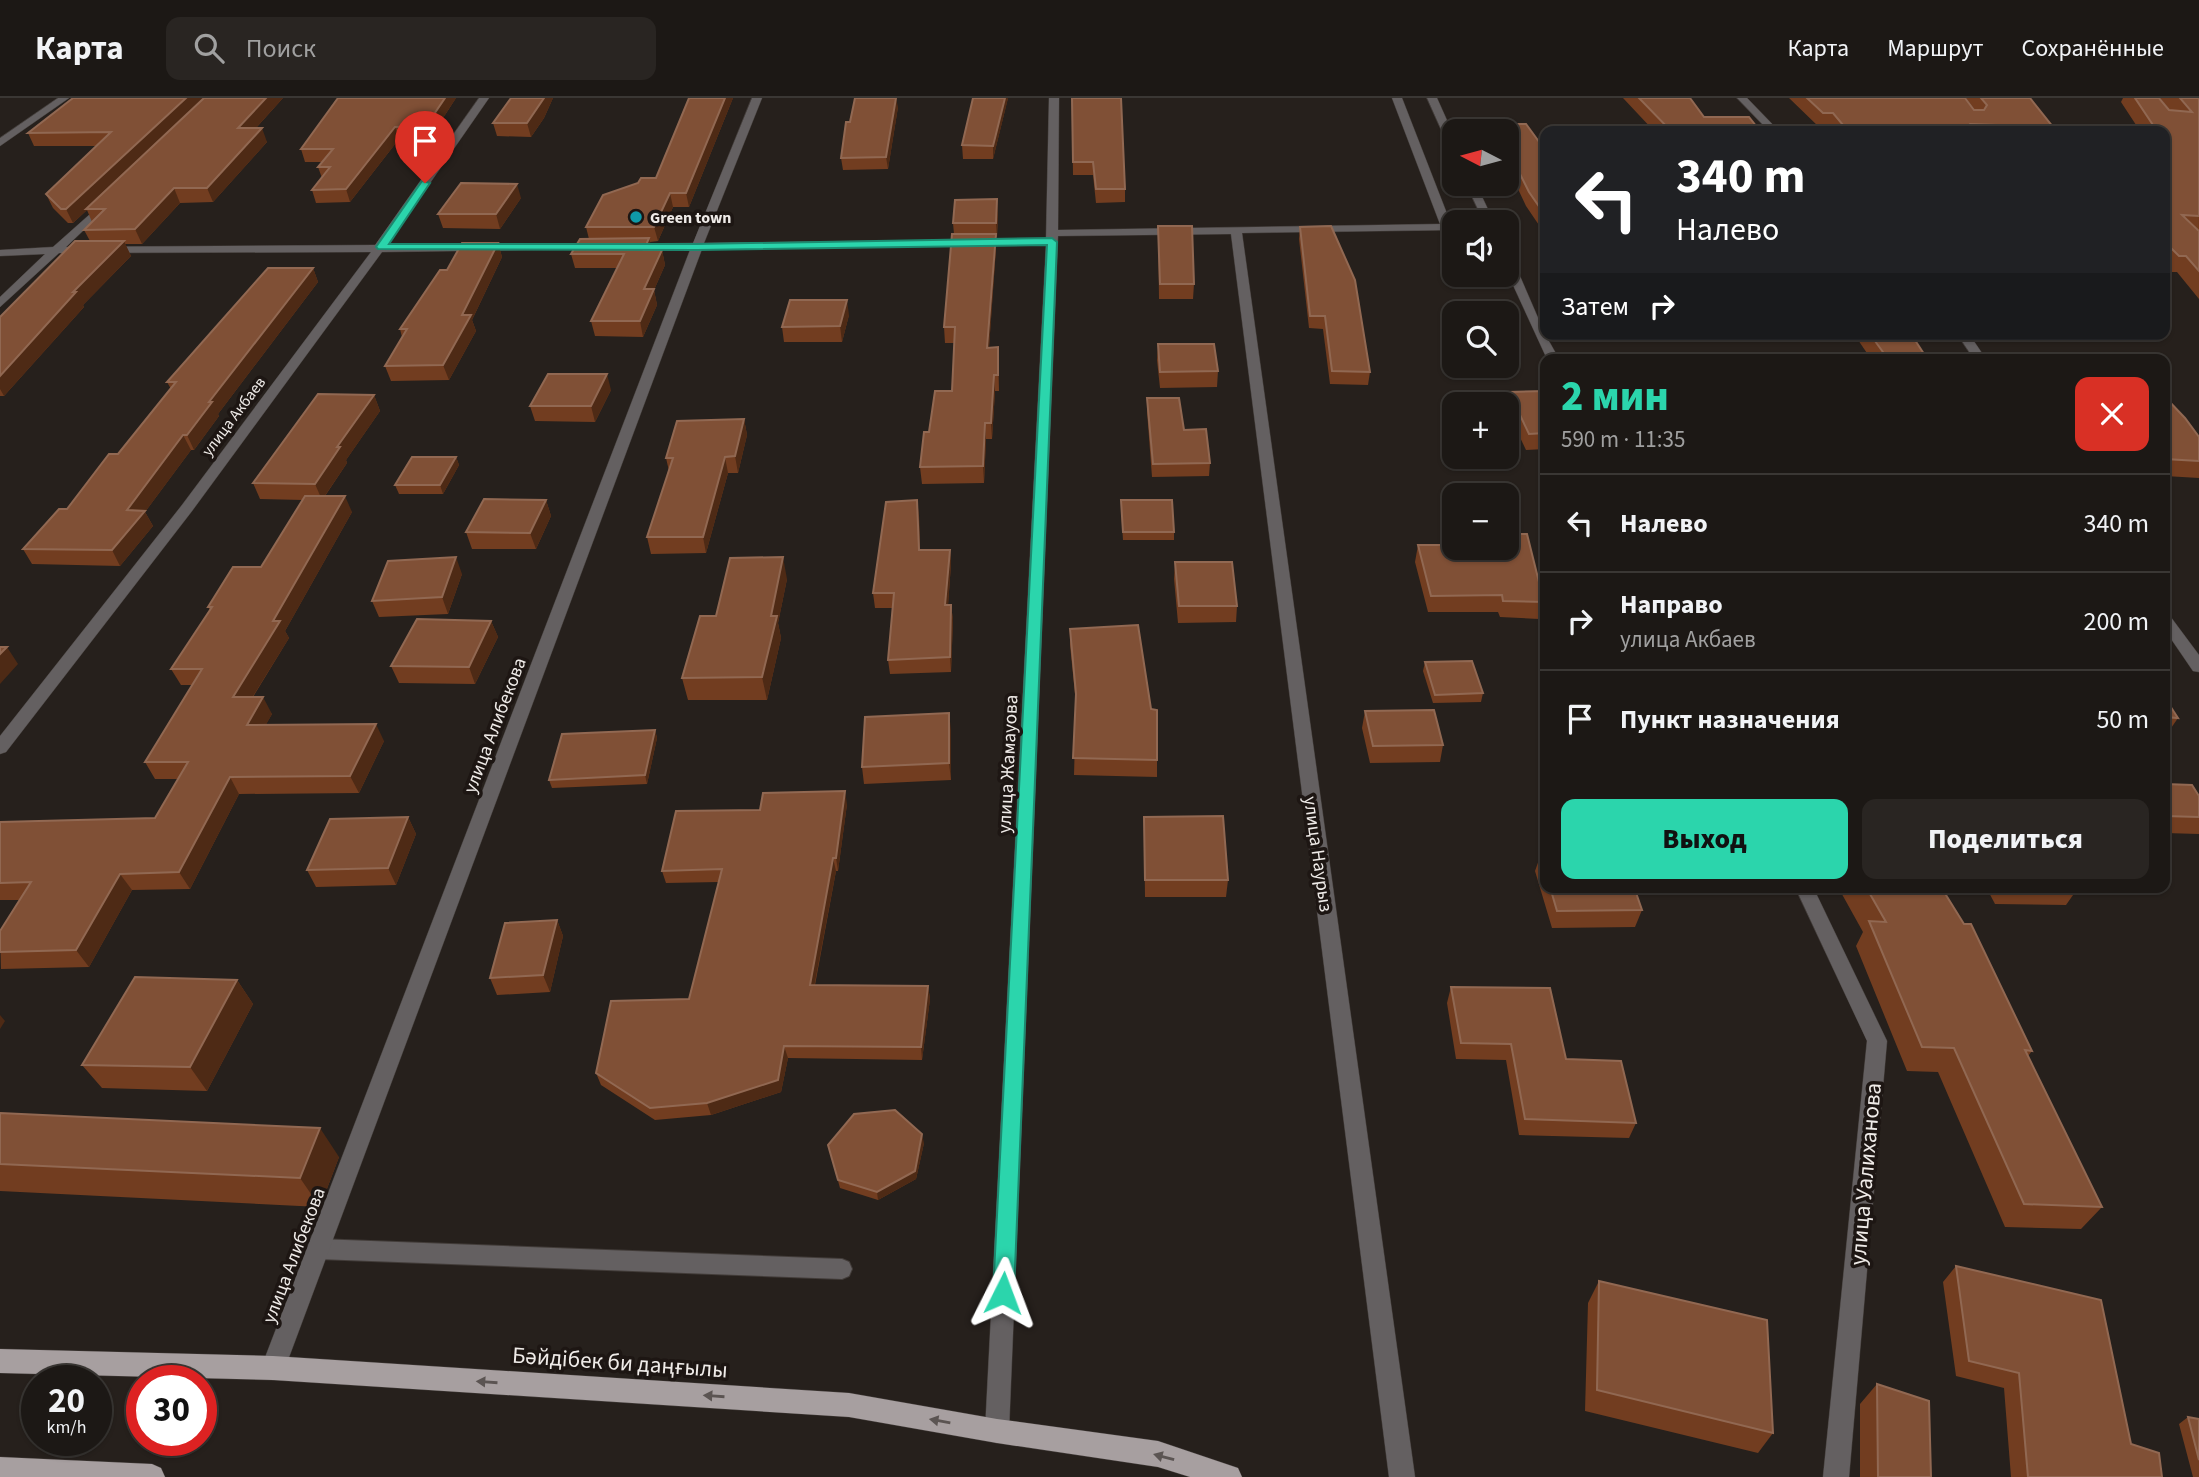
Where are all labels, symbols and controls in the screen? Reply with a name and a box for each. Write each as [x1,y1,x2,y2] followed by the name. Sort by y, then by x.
[166,17,656,80] search box
[35,25,124,72] text: Карта
[190,29,228,67] icon: search
[246,30,316,67] text: Поиск
[1788,31,1849,66] text: Карта
[1887,31,1983,66] text: Маршрут
[2021,31,2164,66] text: Сохранённые
[395,111,455,183] pin
[1442,119,1519,196] north arrow
[1442,119,1519,560] map controls
[406,122,444,160] icon: arrive
[1676,142,1805,212] text: 340 m
[1561,154,1652,245] icon: left
[650,207,732,229] place label: Green town
[1676,207,1779,253] text: Налево
[628,209,644,225] marker: Green town
[1442,210,1519,287] button: sound
[1643,287,1681,325] icon: right
[1561,288,1629,325] text: Затем
[1442,301,1519,378] button: search
[1561,367,1669,427] text: 2 мин
[197,372,271,461] street label: улица Акбаев
[2075,377,2149,451] button: close
[1442,392,1519,469] button: +
[1561,423,1685,456] text: 590 m · 11:35
[1442,483,1519,560] button: −
[1561,504,1599,542] icon: left
[1620,505,1708,542] text: Налево
[2083,505,2149,542] text: 340 m
[1620,586,1723,623] text: Направо
[1561,602,1599,640] icon: right
[2083,603,2149,640] text: 200 m
[1620,623,1756,656] text: улица Акбаев
[457,654,534,797] street label: улица Алибекова
[991,694,1026,834] street label: улица Жамауова
[1561,700,1599,738] icon: arrive
[1620,701,1840,738] text: Пункт назначения
[2096,701,2149,738] text: 50 m
[1296,795,1339,914] street label: улица Наурыз
[1561,799,1848,879] button: Выход
[1862,799,2149,879] button: Поделиться
[1841,1081,1890,1267] street label: улица Уалиханова
[256,1184,333,1327] street label: улица Алибекова
[966,1256,1040,1330] position arrow
[511,1339,729,1386] street label: Бәйдібек би даңғылы
[126,1365,217,1456] speed limit sign: 30
[48,1376,85,1426] text: 20
[476,1376,498,1387] one-way arrow
[703,1390,725,1401] one-way arrow
[47,1415,86,1440] text: km/h
[929,1415,951,1426] one-way arrow
[1153,1451,1175,1462] one-way arrow

